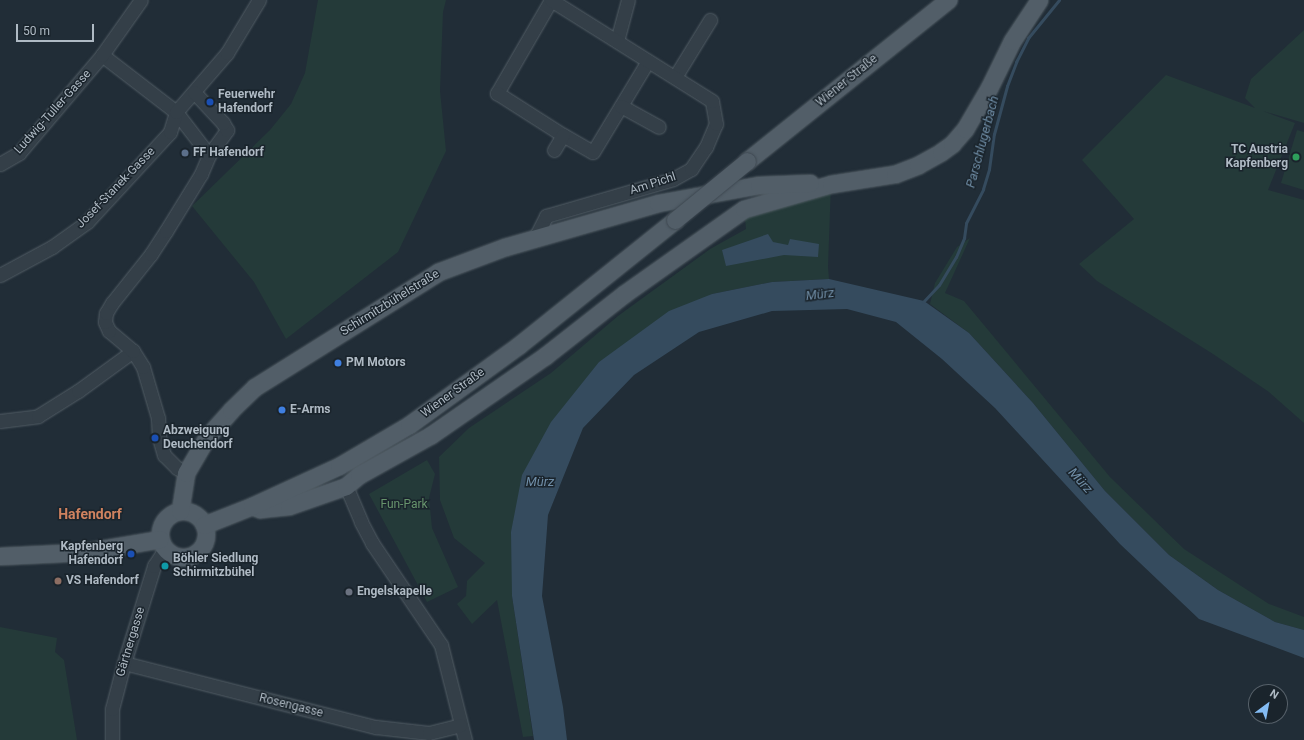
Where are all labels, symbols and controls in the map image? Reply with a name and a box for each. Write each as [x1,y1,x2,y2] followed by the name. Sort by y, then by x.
[18,16,96,42] scale bar
[23,24,50,38] text: 50 m
[813,52,881,110] street label: Wiener Straße
[12,67,94,157] street label: Ludwig-Tuller-Gasse
[218,88,275,116] place label: Feuerwehr Hafendorf
[963,94,1003,190] water label: Parschlugerbach
[205,97,215,107] marker: Feuerwehr Hafendorf
[1225,143,1288,171] place label: TC Austria Kapfenberg
[74,145,158,231] street label: Josef-Stanek-Gasse
[193,146,264,160] place label: FF Hafendorf
[180,148,190,158] marker: FF Hafendorf
[1291,152,1301,162] marker: TC Austria Kapfenberg
[628,170,678,198] street label: Am Pichl
[338,267,442,339] street label: Schirmitzbühelstraße
[805,286,835,304] water label: Mürz
[346,356,406,370] place label: PM Motors
[333,358,343,368] marker: PM Motors
[418,365,488,421] street label: Wiener Straße
[290,403,330,417] place label: E-Arms
[277,405,287,415] marker: E-Arms
[163,424,233,452] place label: Abzweigung Deuchendorf
[150,433,160,443] marker: Abzweigung Deuchendorf
[1065,465,1095,497] water label: Mürz
[526,474,554,490] water label: Mürz
[380,498,428,512] park label: Fun-Park
[58,506,122,522] district label: Hafendorf
[60,540,123,568] place label: Kapfenberg Hafendorf
[126,549,136,559] marker: Kapfenberg Hafendorf
[173,552,258,580] place label: Böhler Siedlung Schirmitzbühel
[160,561,170,571] marker: Böhler Siedlung Schirmitzbühel
[66,574,139,588] place label: VS Hafendorf
[53,576,63,586] marker: VS Hafendorf
[357,585,432,599] place label: Engelskapelle
[344,587,354,597] marker: Engelskapelle
[114,605,148,679] street label: Gärtnergasse
[1248,684,1288,724] north arrow
[1267,687,1281,702] text: N
[258,691,324,721] street label: Rosengasse

